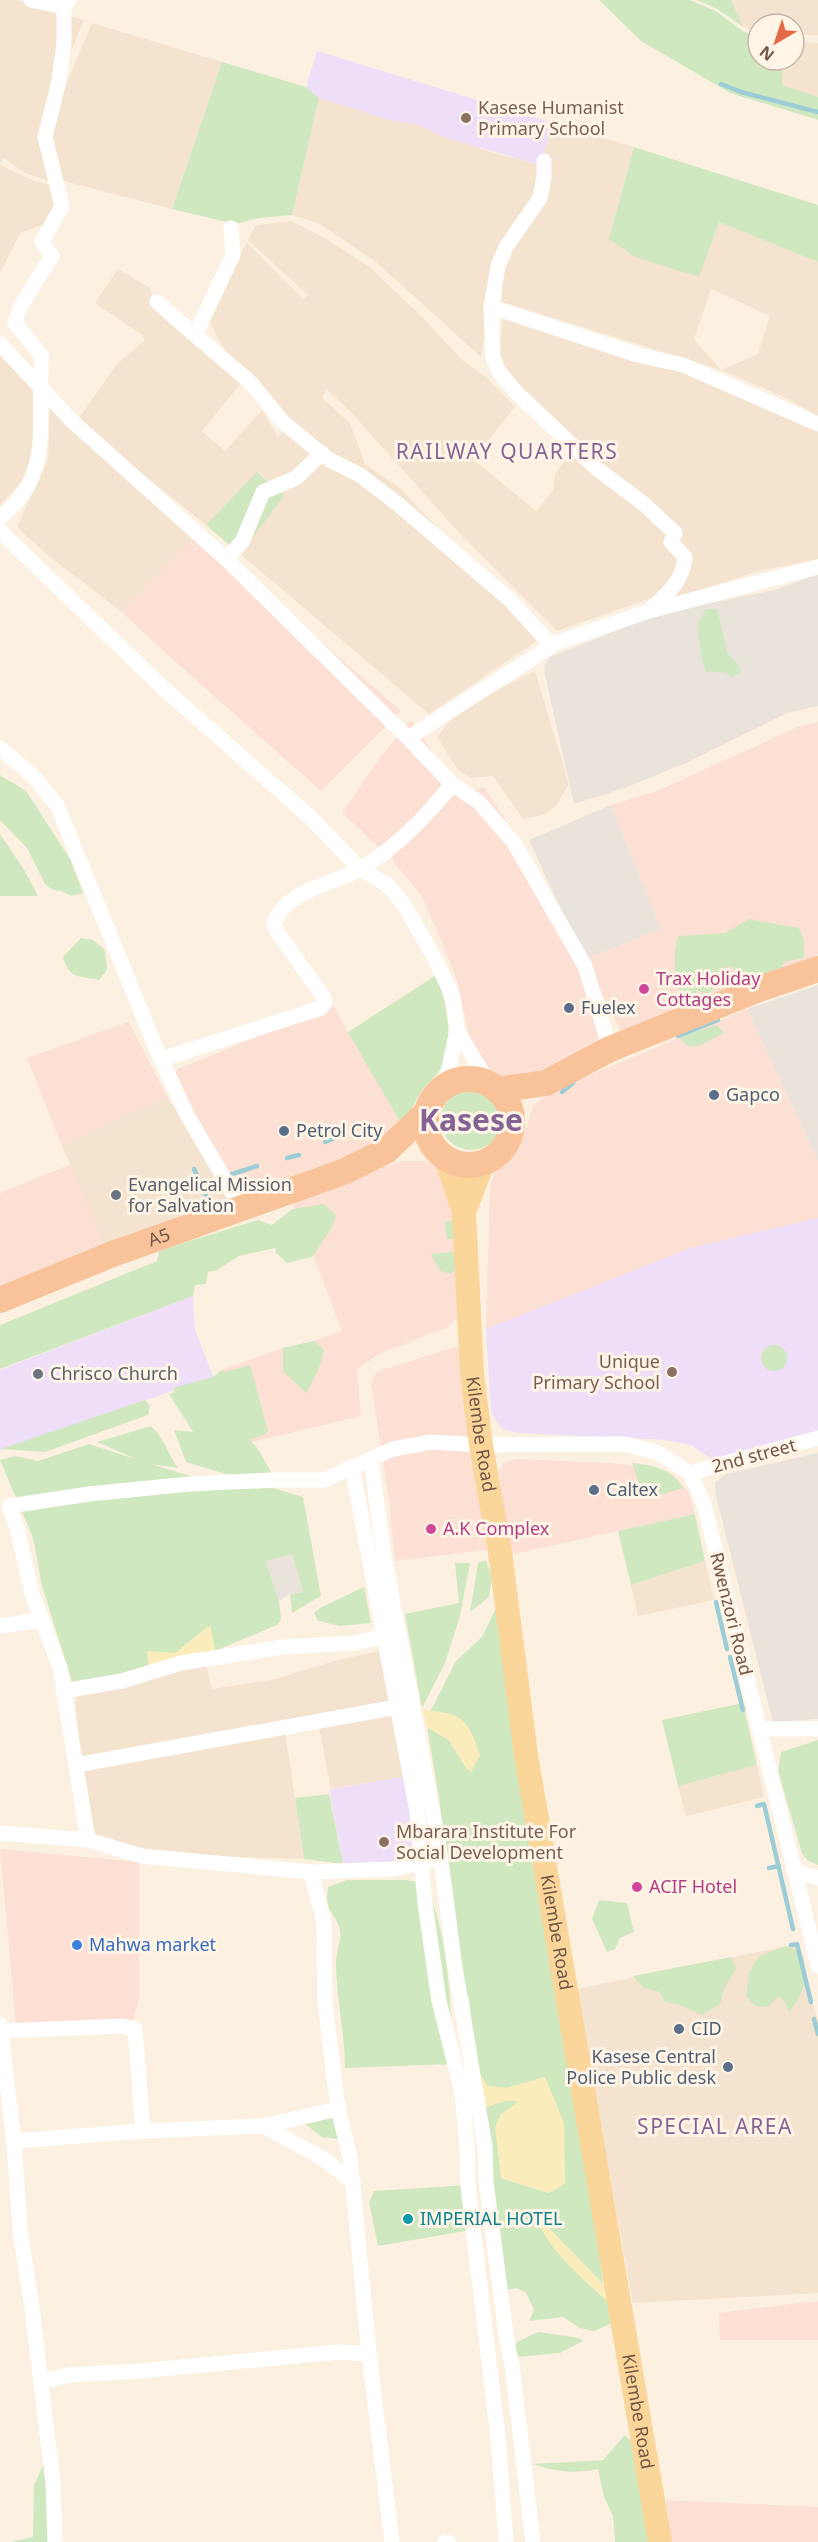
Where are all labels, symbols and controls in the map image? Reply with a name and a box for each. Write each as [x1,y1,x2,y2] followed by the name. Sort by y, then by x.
[746,12,806,72] north arrow
[755,41,779,66] text: N
[478,95,624,140] place label: Kasese Humanist Primary School
[459,111,473,125] marker: Kasese Humanist Primary School
[396,437,618,465] district label: RAILWAY QUARTERS
[656,966,761,1011] place label: Trax Holiday Cottages
[637,982,651,996] marker: Trax Holiday Cottages
[581,995,636,1019] place label: Fuelex
[562,1001,576,1015] marker: Fuelex
[726,1082,780,1106] place label: Gapco
[707,1088,721,1102] marker: Gapco
[419,1099,523,1140] district label: Kasese
[296,1118,383,1142] place label: Petrol City
[277,1124,291,1138] marker: Petrol City
[128,1172,292,1217] place label: Evangelical Mission for Salvation
[109,1188,123,1202] marker: Evangelical Mission for Salvation
[144,1222,173,1252] street label: A5
[533,1349,660,1394] place label: Unique Primary School
[50,1361,178,1385] place label: Chrisco Church
[665,1365,679,1379] marker: Unique Primary School
[31,1367,45,1381] marker: Chrisco Church
[461,1375,502,1494] street label: Kilembe Road
[709,1432,799,1478] street label: 2nd street
[606,1477,658,1501] place label: Caltex
[587,1483,601,1497] marker: Caltex
[443,1516,550,1540] place label: A.K Complex
[424,1522,438,1536] marker: A.K Complex
[705,1550,759,1678] street label: Rwenzori Road
[396,1819,577,1864] place label: Mbarara Institute For Social Development
[377,1835,391,1849] marker: Mbarara Institute For Social Development
[536,1873,579,1992] street label: Kilembe Road
[649,1874,737,1898] place label: ACIF Hotel
[630,1880,644,1894] marker: ACIF Hotel
[89,1932,217,1956] place label: Mahwa market
[70,1938,84,1952] marker: Mahwa market
[691,2016,722,2040] place label: CID
[672,2022,686,2036] marker: CID
[566,2044,716,2089] place label: Kasese Central Police Public desk
[721,2060,735,2074] marker: Kasese Central Police Public desk
[637,2112,793,2140] district label: SPECIAL AREA
[420,2206,563,2230] place label: IMPERIAL HOTEL
[401,2212,415,2226] marker: IMPERIAL HOTEL
[617,2352,660,2471] street label: Kilembe Road

